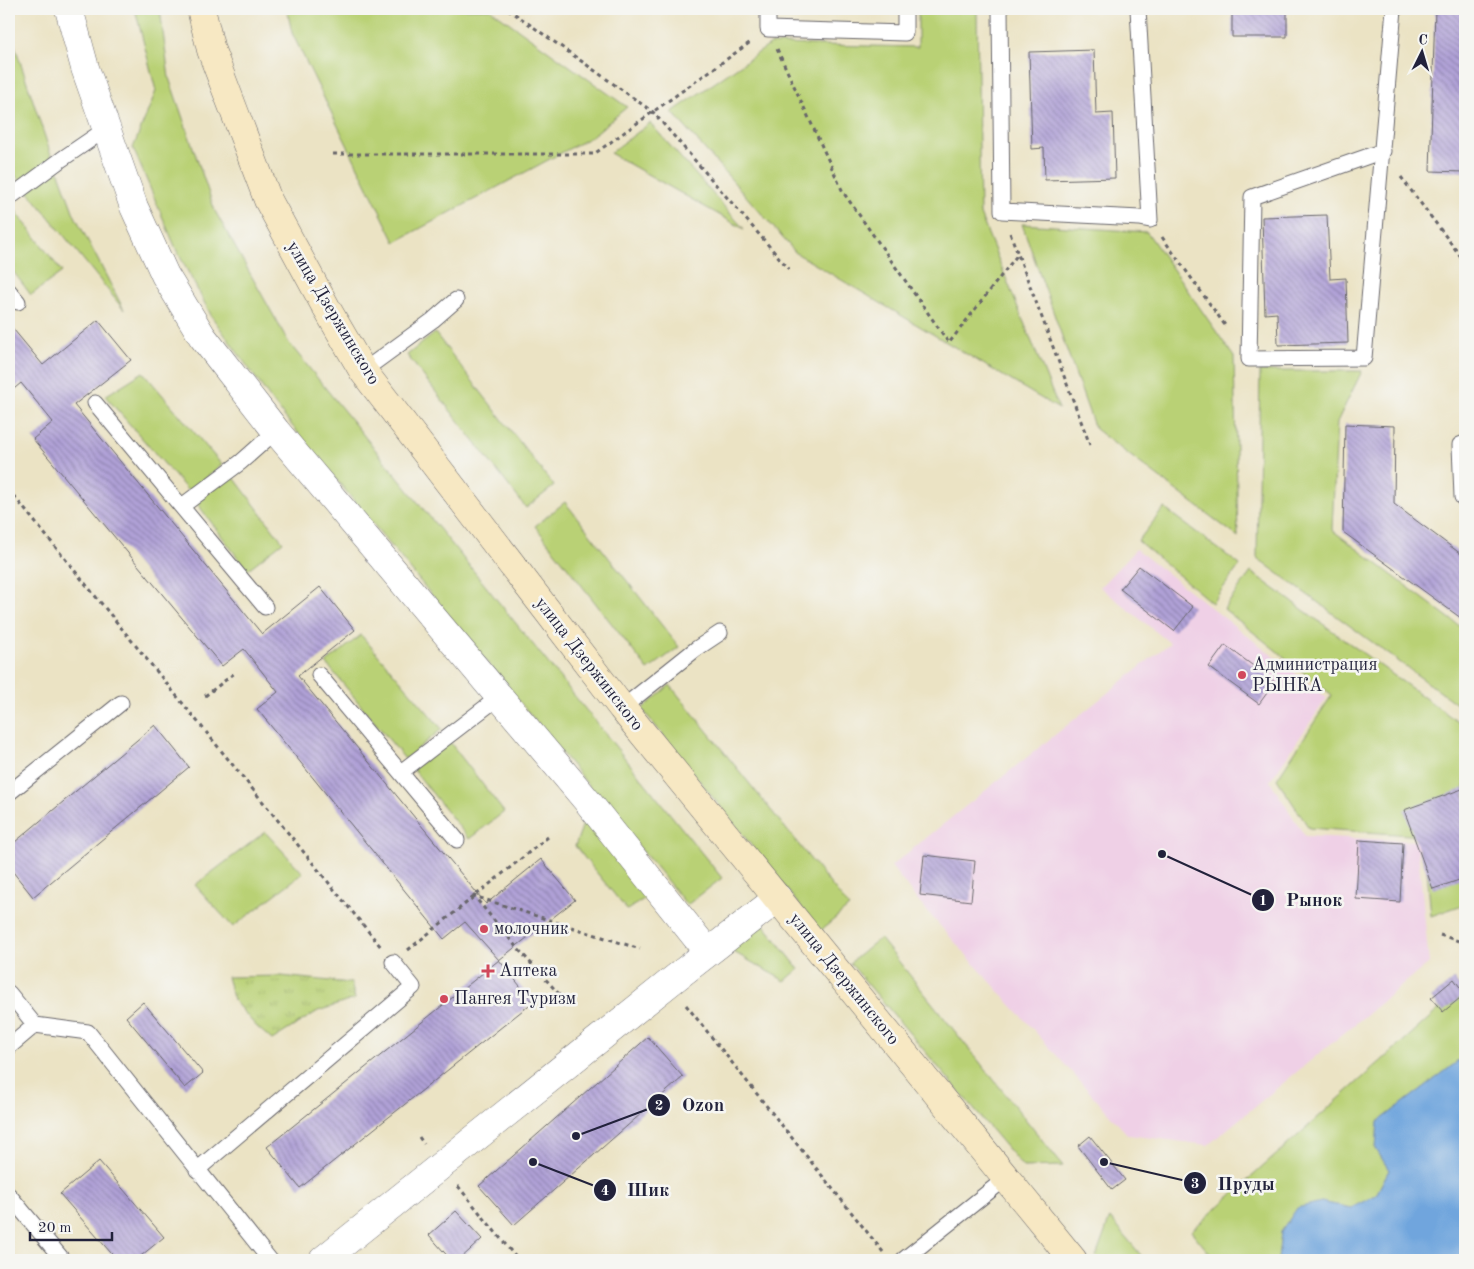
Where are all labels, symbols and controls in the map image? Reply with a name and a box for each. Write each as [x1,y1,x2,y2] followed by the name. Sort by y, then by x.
[1396,28,1446,78] north arrow
[1418,33,1428,47] text: С
[283,238,383,388] street label: улица Дзержинского
[531,594,647,734] street label: улица Дзержинского
[1252,656,1378,695] place label: Администрация РЫНКА
[1236,669,1248,681] marker: Администрация РЫНКА
[1250,883,1352,917] callout: Рынок
[1286,892,1342,911] text: Рынок
[1259,894,1267,909] text: 1
[785,910,903,1048] street label: улица Дзержинского
[494,920,569,938] place label: молочник
[478,923,490,935] marker: молочник
[499,962,557,980] place label: Аптека
[481,964,495,978] marker: Аптека
[454,990,576,1008] place label: Пангея Туризм
[438,993,450,1005] marker: Пангея Туризм
[646,1088,734,1122] callout: Ozon
[682,1097,724,1116] text: Ozon
[655,1099,663,1114] text: 2
[1182,1166,1285,1200] callout: Пруды
[592,1173,680,1207] callout: Шик
[1217,1176,1275,1195] text: Пруды
[1191,1177,1199,1192] text: 3
[627,1182,669,1201] text: Шик
[601,1184,609,1199] text: 4
[30,1209,112,1241] scale bar
[38,1221,72,1236] text: 20 m

